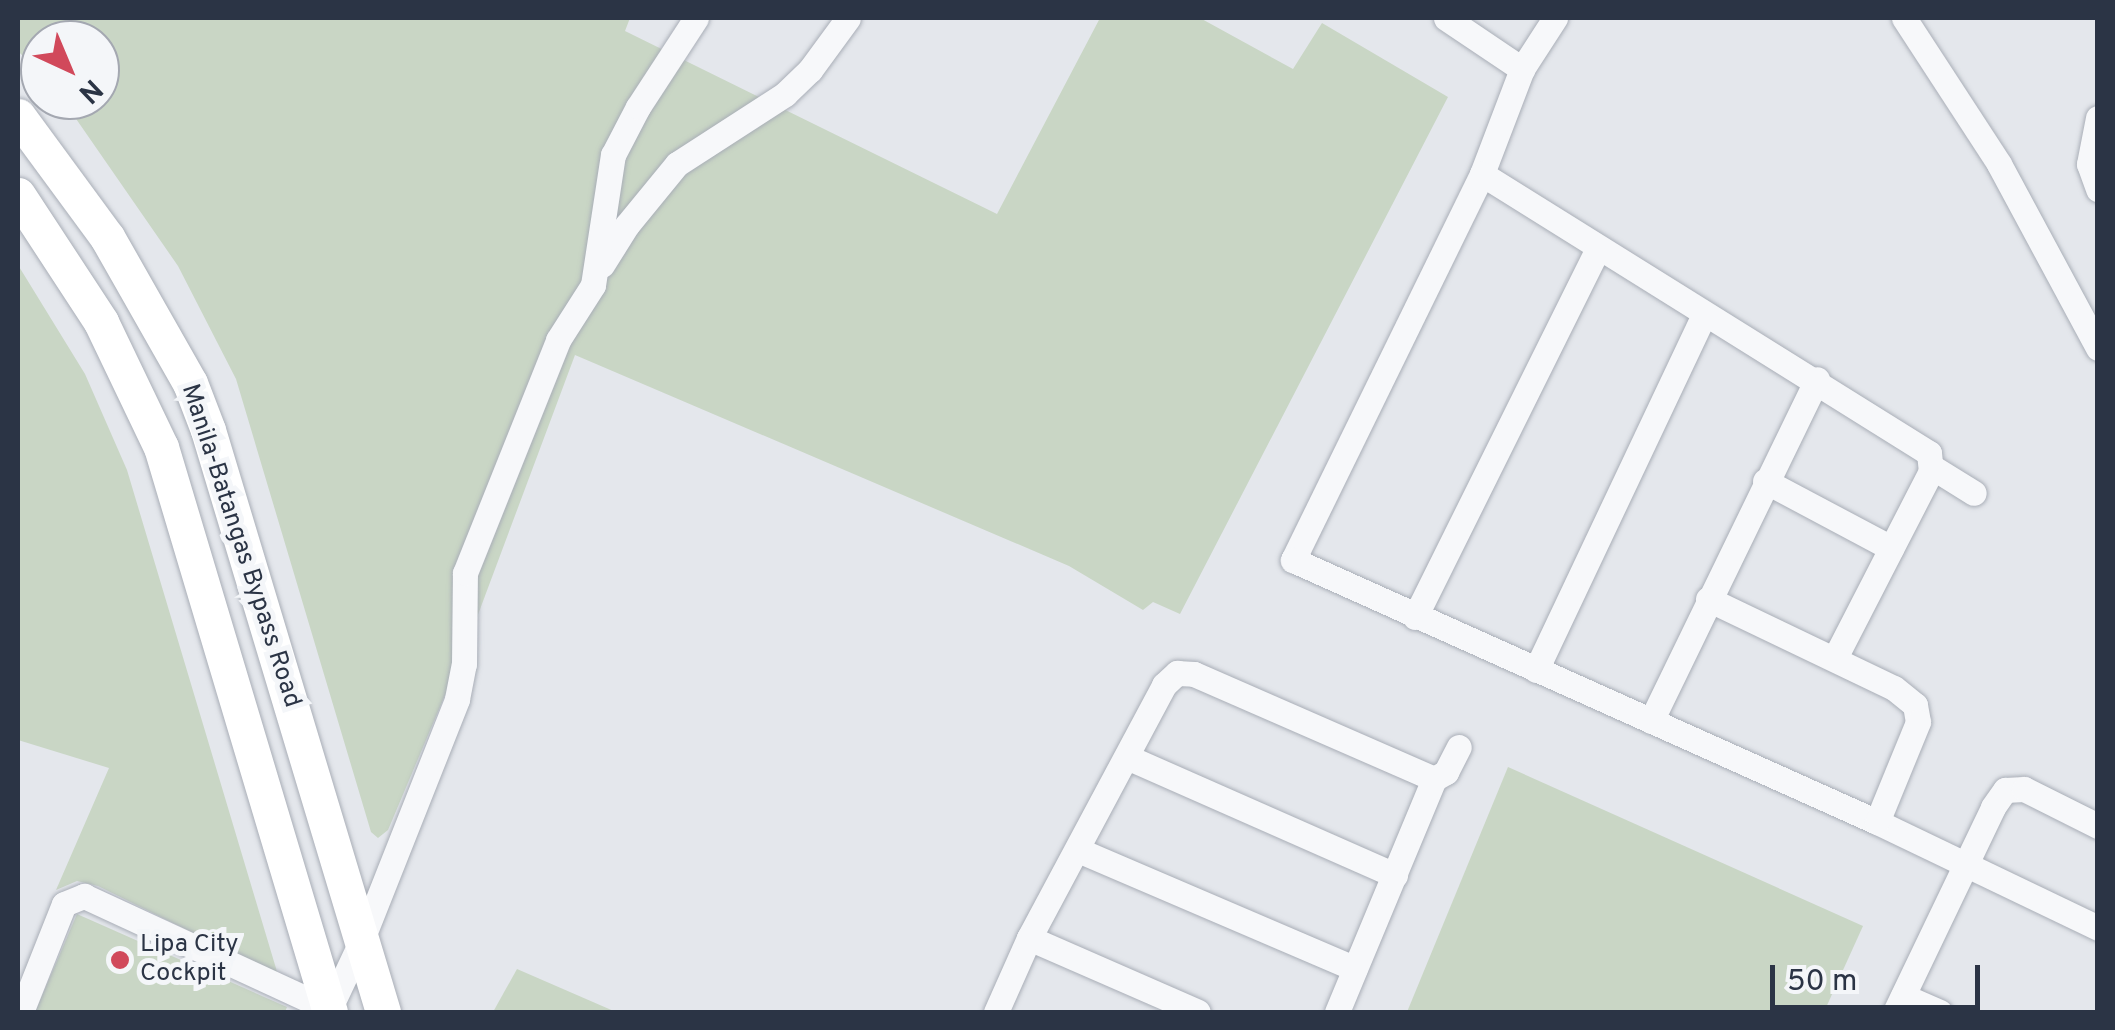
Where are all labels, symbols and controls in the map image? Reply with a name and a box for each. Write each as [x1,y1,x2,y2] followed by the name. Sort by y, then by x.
[20,20,120,120] north arrow
[70,70,109,110] text: N
[173,381,307,711] street label: Manila-Batangas Bypass Road
[140,931,239,990] place label: Lipa City Cockpit
[1775,945,1985,1007] scale bar
[109,949,131,971] marker: Lipa City Cockpit
[1787,964,1857,1001] text: 50 m

